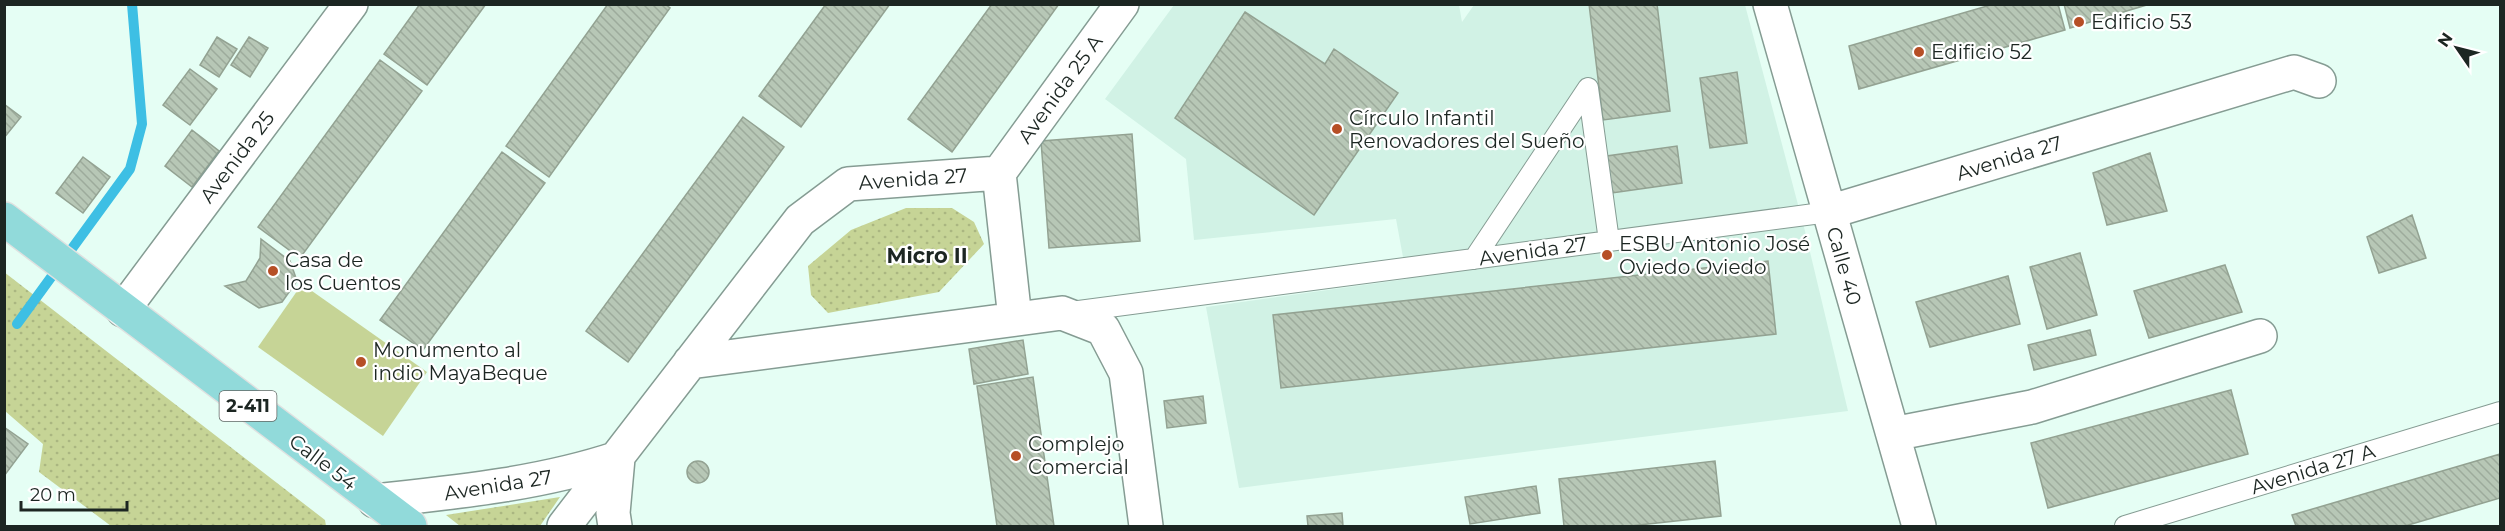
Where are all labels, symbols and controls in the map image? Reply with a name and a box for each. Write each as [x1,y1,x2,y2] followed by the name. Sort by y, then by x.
[2091,10,2192,34] place label: Edificio 53
[2072,15,2086,29] marker: Edificio 53
[2427,18,2487,78] north arrow
[2434,29,2457,50] text: N
[1013,30,1108,148] street label: Avenida 25 A
[1931,40,2032,64] place label: Edificio 52
[1912,45,1926,59] marker: Edificio 52
[195,106,279,208] street label: Avenida 25
[1349,106,1585,153] place label: Círculo Infantil Renovadores del Sueño
[1330,122,1344,136] marker: Círculo Infantil Renovadores del Sueño
[1953,131,2065,185] street label: Avenida 27
[858,163,968,195] street label: Avenida 27
[1821,224,1867,308] street label: Calle 40
[1477,232,1589,270] street label: Avenida 27
[1619,232,1810,279] place label: ESBU Antonio José Oviedo Oviedo
[886,243,968,268] district label: Micro II
[285,248,401,295] place label: Casa de los Cuentos
[1600,248,1614,262] marker: ESBU Antonio José Oviedo Oviedo
[266,264,280,278] marker: Casa de los Cuentos
[373,338,548,385] place label: Monumento al indio MayaBeque
[354,355,368,369] marker: Monumento al indio MayaBeque
[220,391,276,421] road number: 2-411
[284,429,362,495] street label: Calle 54
[1028,432,1129,479] place label: Complejo Comercial
[2248,439,2379,499] street label: Avenida 27 A
[1009,449,1023,463] marker: Complejo Comercial
[442,465,554,505] street label: Avenida 27
[21,474,128,512] scale bar
[30,484,76,506] text: 20 m

